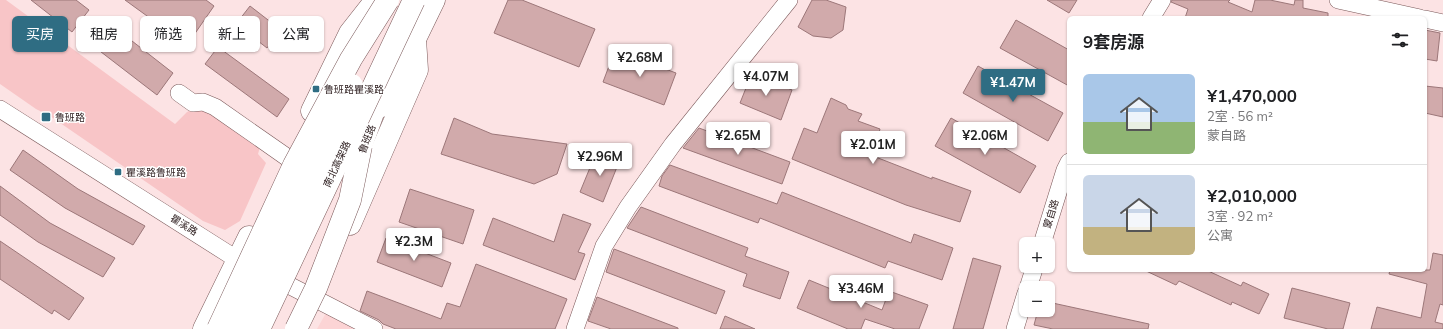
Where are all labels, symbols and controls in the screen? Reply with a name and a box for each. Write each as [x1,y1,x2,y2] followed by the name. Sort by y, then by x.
[12,16,68,52] chip: 买房
[76,16,132,52] chip: 租房
[140,16,196,52] chip: 筛选
[204,16,260,52] chip: 新上
[268,16,324,52] chip: 公寓
[1389,29,1411,51] icon: filters
[1083,31,1144,52] text: 9套房源
[607,44,673,78] pin: ¥2.68M
[617,49,663,65] text: ¥2.68M
[733,63,799,97] pin: ¥4.07M
[743,68,789,84] text: ¥4.07M
[980,69,1046,103] pin: ¥1.47M
[990,74,1036,90] text: ¥1.47M
[324,83,384,96] place label: 鲁班路瞿溪路
[311,84,321,94] marker: 鲁班路瞿溪路
[1207,85,1297,106] text: ¥1,470,000
[1115,90,1163,138] icon: home
[1207,108,1273,124] text: 2室 · 56 m²
[40,111,52,123] marker: 鲁班路
[55,111,85,124] place label: 鲁班路
[705,122,771,156] pin: ¥2.65M
[952,122,1018,156] pin: ¥2.06M
[355,123,379,155] street label: 鲁班路
[715,127,761,143] text: ¥2.65M
[962,127,1008,143] text: ¥2.06M
[1207,127,1246,143] text: 蒙自路
[840,131,906,165] pin: ¥2.01M
[850,136,896,152] text: ¥2.01M
[321,139,353,189] street label: 南北高架路
[567,143,633,177] pin: ¥2.96M
[577,148,623,164] text: ¥2.96M
[126,166,186,179] place label: 瞿溪路鲁班路
[113,167,123,177] marker: 瞿溪路鲁班路
[1207,185,1297,206] text: ¥2,010,000
[1115,191,1163,239] icon: home
[1040,198,1062,230] street label: 蒙自路
[1207,208,1273,224] text: 3室 · 92 m²
[168,212,200,238] street label: 瞿溪路
[1207,227,1233,243] text: 公寓
[386,228,442,262] pin: ¥2.3M
[395,233,433,249] text: ¥2.3M
[1019,237,1055,317] map controls
[1019,237,1055,273] button: +
[828,275,894,309] pin: ¥3.46M
[838,280,884,296] text: ¥3.46M
[1019,281,1055,317] button: −

